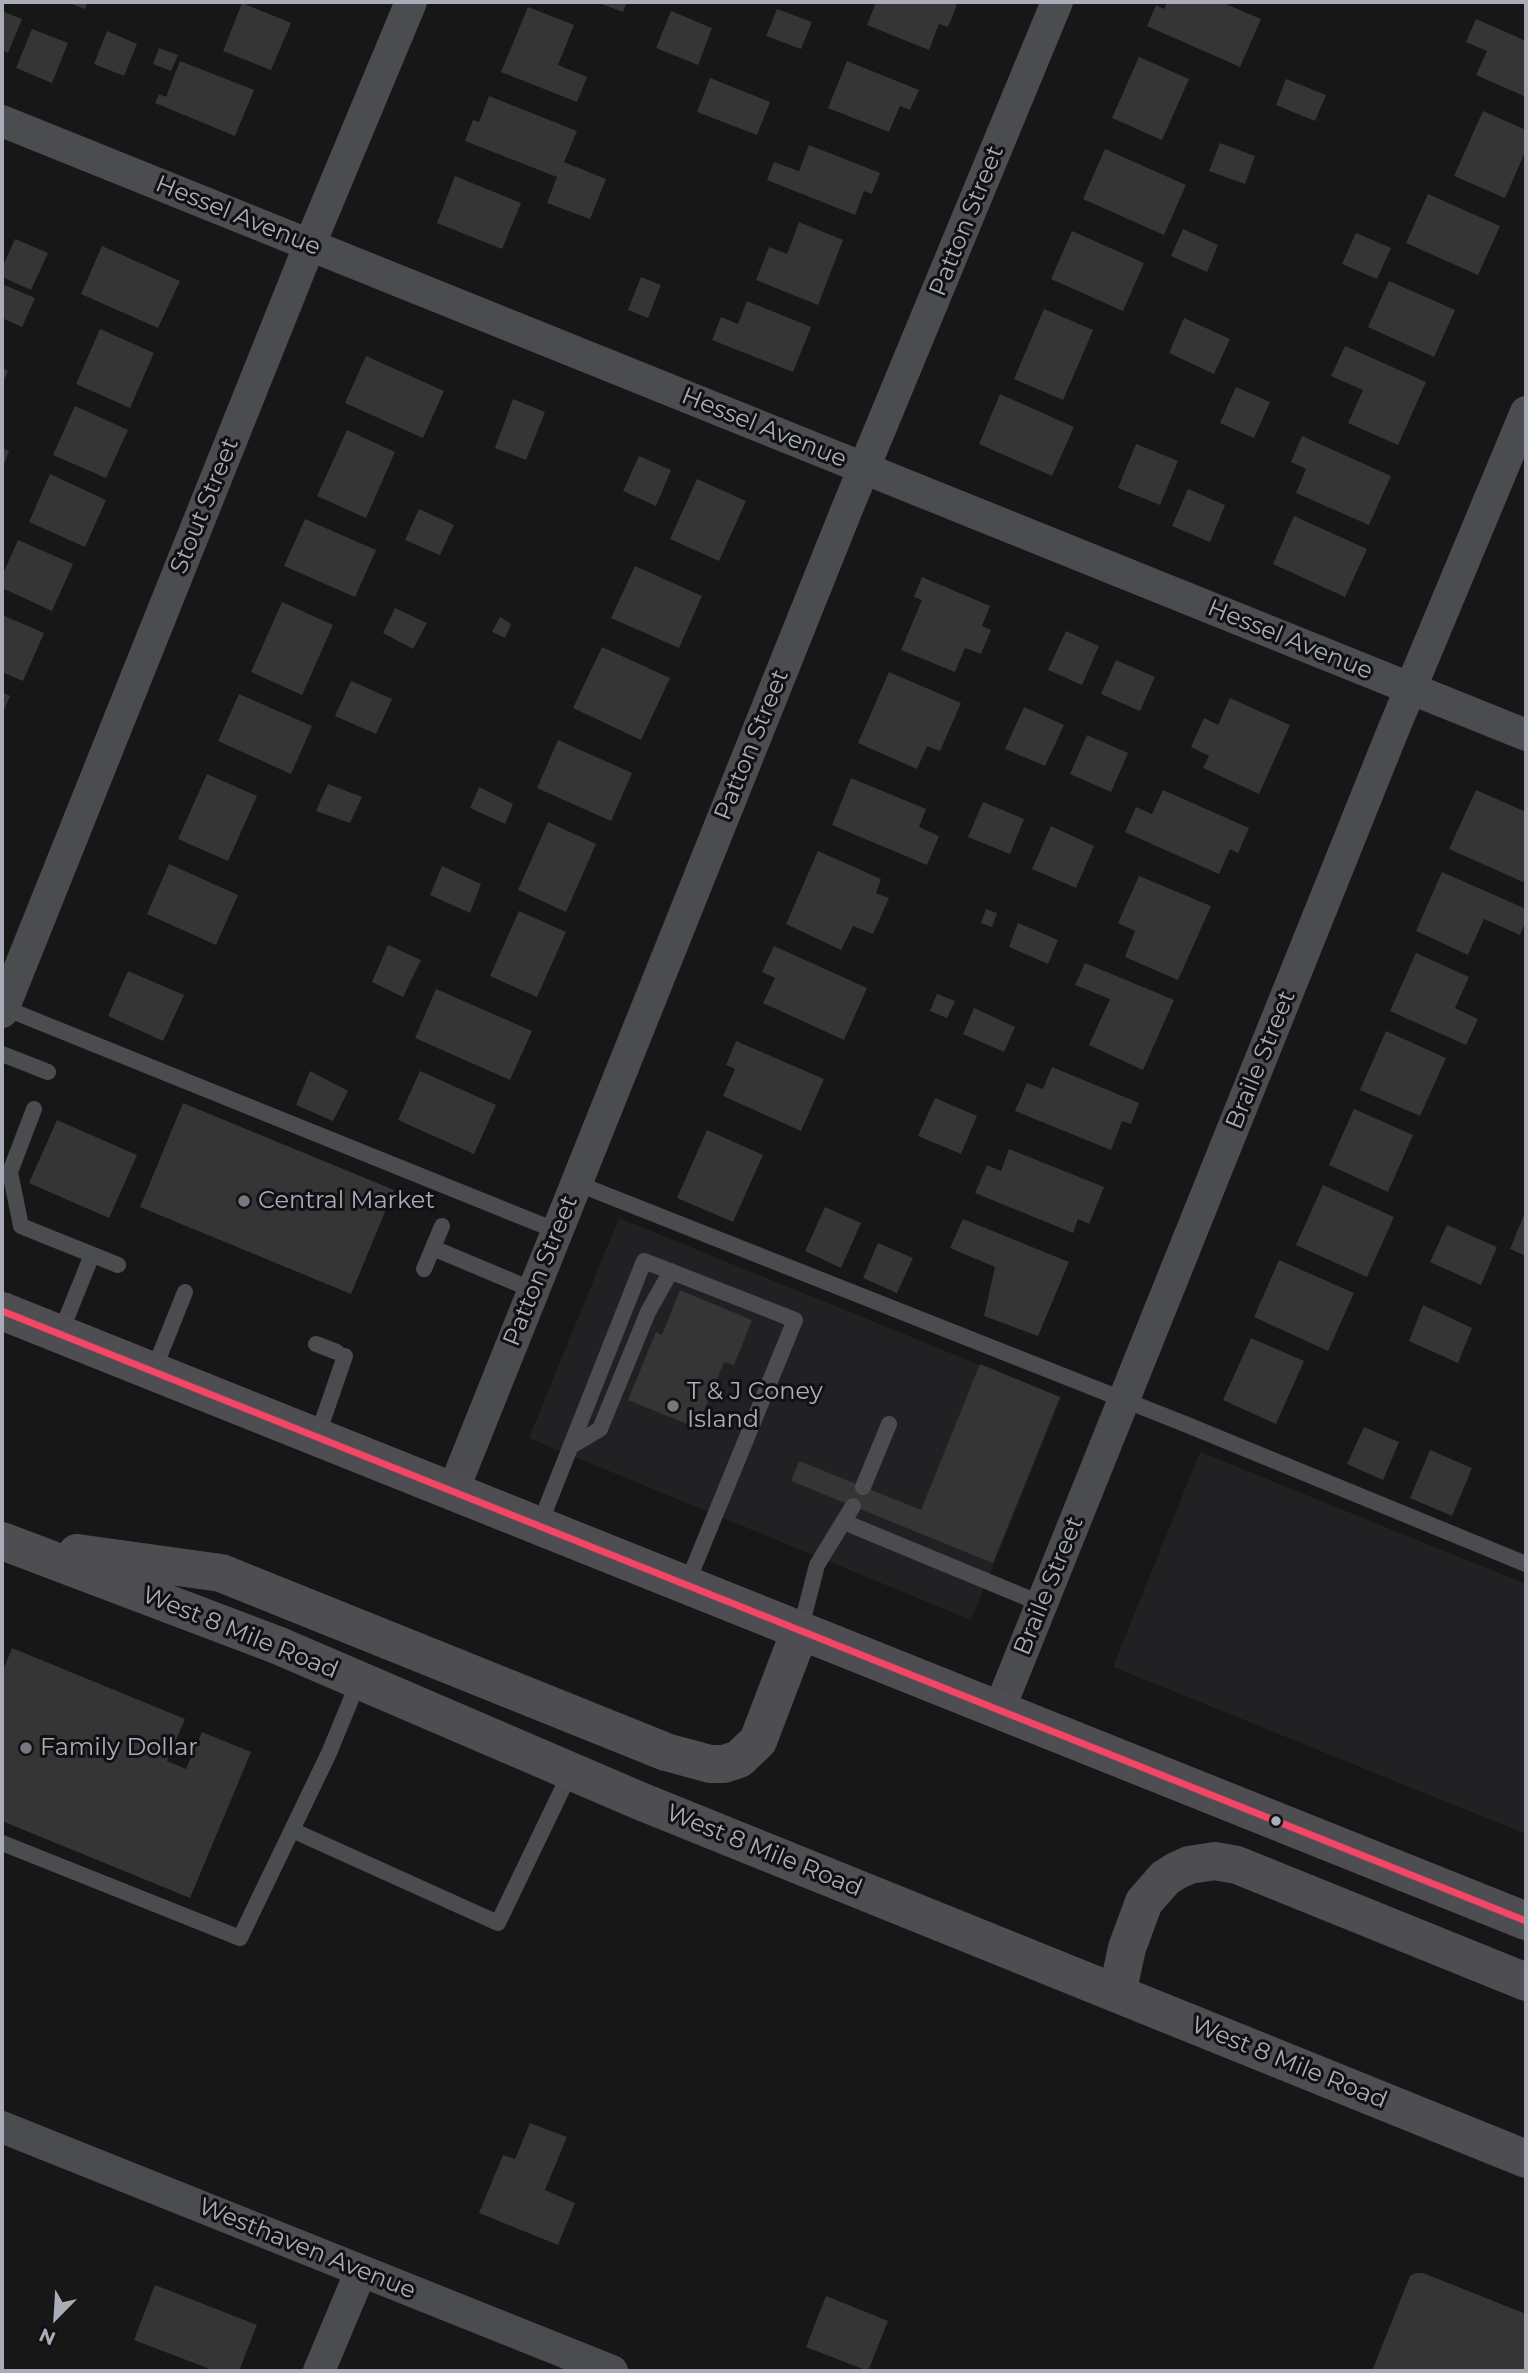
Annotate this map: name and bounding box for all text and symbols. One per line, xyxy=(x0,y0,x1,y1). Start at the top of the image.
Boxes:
street label: Patton Street xyxy=(924,141,1010,301)
street label: Hessel Avenue xyxy=(151,170,325,262)
street label: Hessel Avenue xyxy=(677,382,851,474)
street label: Stout Street xyxy=(165,434,245,578)
street label: Hessel Avenue xyxy=(1203,594,1377,686)
street label: Patton Street xyxy=(709,665,795,825)
street label: Braile Street xyxy=(1220,986,1302,1134)
place label: Central Market xyxy=(258,1187,435,1215)
street label: Patton Street xyxy=(498,1191,584,1351)
marker: Central Market xyxy=(236,1193,252,1209)
place label: T & J Coney Island xyxy=(687,1378,823,1434)
marker: T & J Coney Island xyxy=(665,1398,681,1414)
street label: Braile Street xyxy=(1008,1512,1090,1660)
street label: West 8 Mile Road xyxy=(138,1581,342,1685)
place label: Family Dollar xyxy=(40,1734,198,1762)
marker: Family Dollar xyxy=(18,1740,34,1756)
street label: West 8 Mile Road xyxy=(662,1799,866,1903)
unlabelled marker xyxy=(1269,1814,1283,1828)
street label: West 8 Mile Road xyxy=(1187,2011,1391,2115)
street label: Westhaven Avenue xyxy=(194,2192,420,2306)
north arrow xyxy=(21,2282,91,2352)
text: N xyxy=(36,2323,59,2350)

